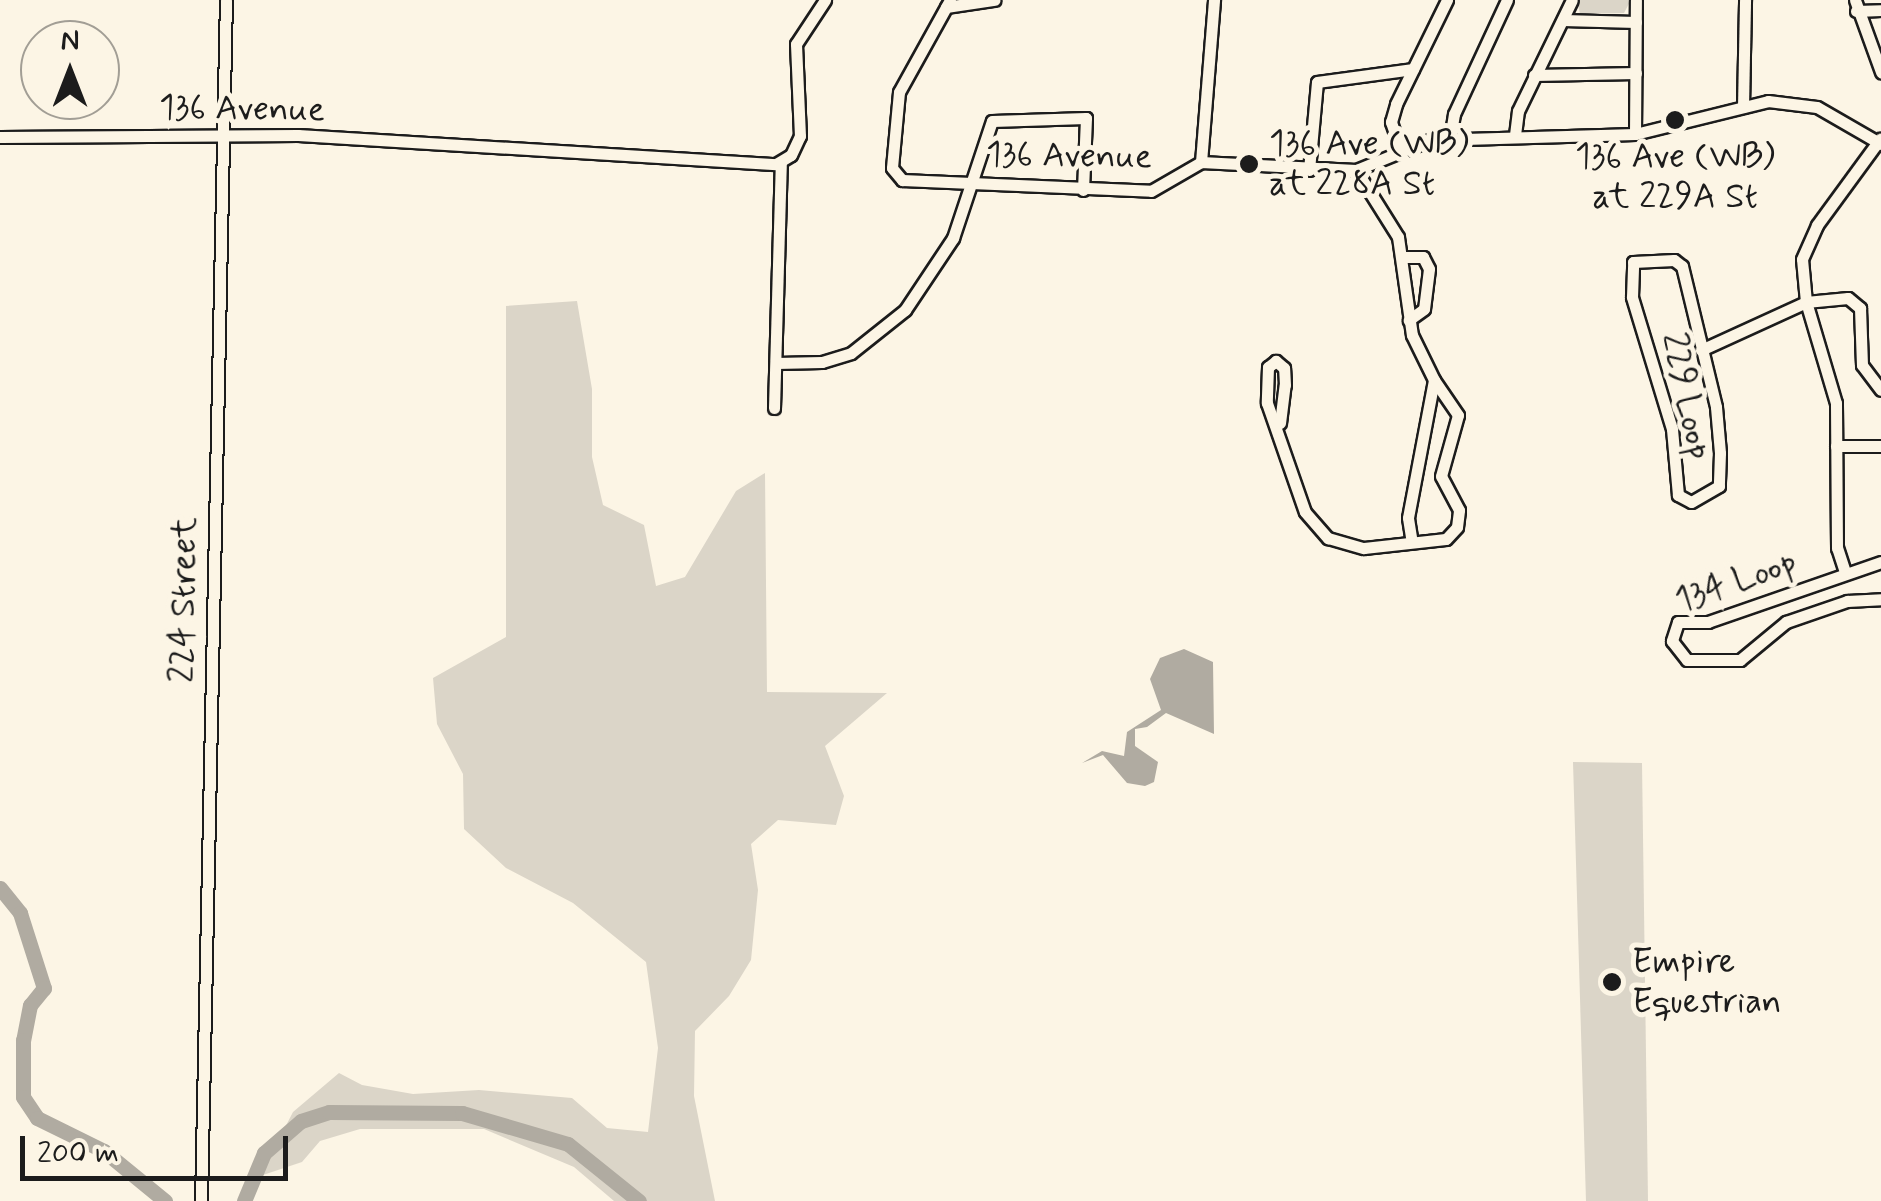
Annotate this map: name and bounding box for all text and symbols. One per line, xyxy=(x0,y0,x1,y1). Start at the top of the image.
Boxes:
north arrow xyxy=(20,20,120,120)
text: N xyxy=(61,23,79,60)
street label: 136 Avenue xyxy=(159,87,325,131)
marker: 136 Ave (WB) at 229A St xyxy=(1664,109,1686,131)
place label: 136 Ave (WB) at 228A St xyxy=(1269,123,1469,205)
street label: 136 Avenue xyxy=(986,134,1152,178)
place label: 136 Ave (WB) at 229A St xyxy=(1575,136,1775,218)
marker: 136 Ave (WB) at 228A St xyxy=(1238,153,1260,175)
street label: 229 Loop xyxy=(1652,329,1720,463)
street label: 224 Street xyxy=(162,517,206,683)
street label: 134 Loop xyxy=(1670,542,1802,622)
place label: Empire Equestrian xyxy=(1632,941,1782,1023)
marker: Empire Equestrian xyxy=(1601,971,1623,993)
scale bar xyxy=(25,1116,292,1178)
text: 200 m xyxy=(37,1134,119,1173)

